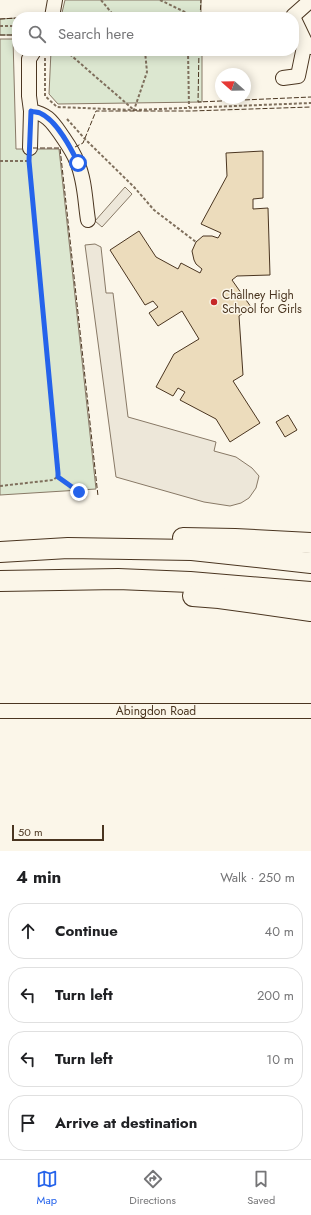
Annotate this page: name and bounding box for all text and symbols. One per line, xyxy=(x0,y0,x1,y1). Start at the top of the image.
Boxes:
search box xyxy=(12,12,299,56)
icon: search xyxy=(26,23,48,45)
text: Search here xyxy=(58,23,134,45)
north arrow xyxy=(215,68,251,104)
route start xyxy=(69,154,87,172)
place label: Challney High School for Girls xyxy=(222,286,302,318)
marker: Challney High School for Girls xyxy=(209,297,219,307)
route end xyxy=(70,483,88,501)
street label: Abingdon Road xyxy=(116,702,196,720)
scale bar xyxy=(12,823,104,842)
text: 50 m xyxy=(18,824,43,840)
text: 4 min xyxy=(16,865,61,889)
text: Walk · 250 m xyxy=(220,868,295,887)
icon: ahead xyxy=(17,920,39,942)
text: Continue xyxy=(55,920,118,942)
text: 40 m xyxy=(265,922,294,941)
icon: left xyxy=(17,984,39,1006)
text: Turn left xyxy=(55,984,113,1006)
text: 200 m xyxy=(257,986,294,1005)
icon: left xyxy=(17,1048,39,1070)
text: Turn left xyxy=(55,1048,113,1070)
text: 10 m xyxy=(266,1050,294,1069)
icon: arrive xyxy=(17,1112,39,1134)
text: Arrive at destination xyxy=(55,1112,197,1134)
tab: Map xyxy=(36,1168,58,1208)
tab: Directions xyxy=(129,1168,176,1208)
tab: Saved xyxy=(247,1168,275,1208)

